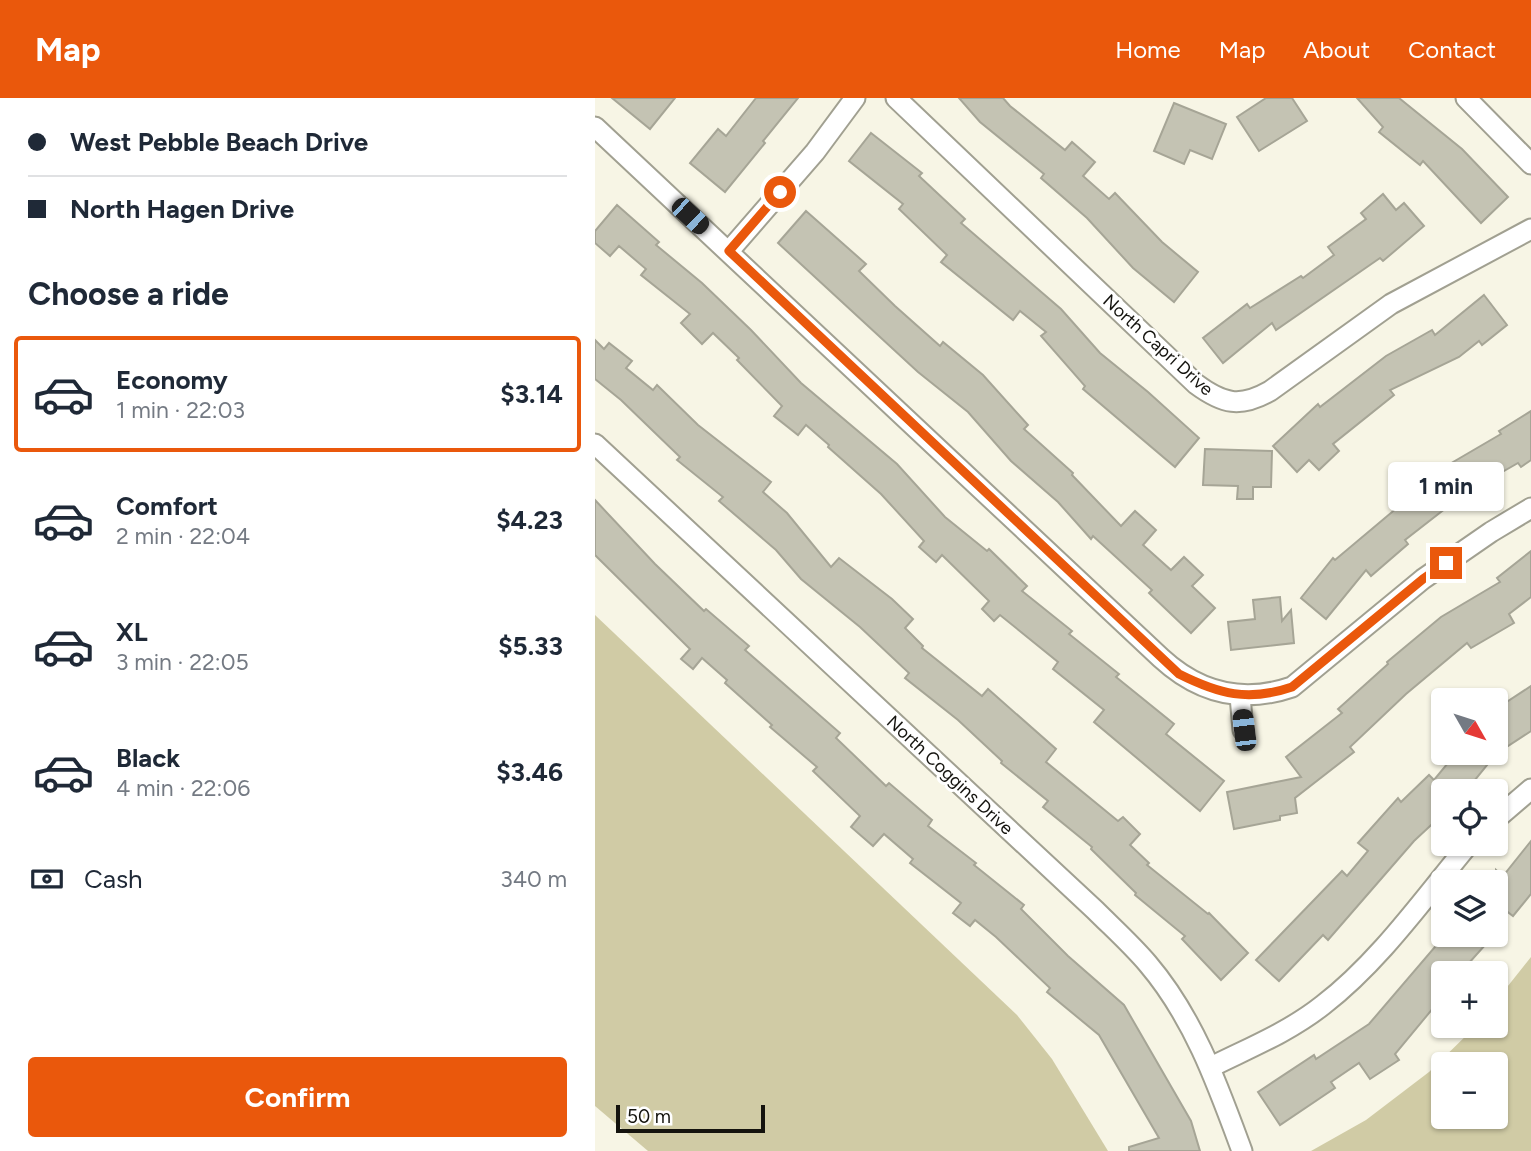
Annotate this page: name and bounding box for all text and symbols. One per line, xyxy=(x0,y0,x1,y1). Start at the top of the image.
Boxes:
text: Map xyxy=(35,30,101,69)
text: Home xyxy=(1115,35,1181,64)
text: Map xyxy=(1219,35,1265,64)
text: About xyxy=(1303,35,1370,64)
text: Contact xyxy=(1408,35,1496,64)
text: West Pebble Beach Drive xyxy=(70,126,368,158)
route start xyxy=(764,176,796,208)
text: North Hagen Drive xyxy=(70,193,294,225)
car xyxy=(668,194,713,238)
text: Choose a ride xyxy=(28,275,229,313)
street label: North Capri Drive xyxy=(1098,290,1218,400)
icon: car xyxy=(32,363,95,426)
text: Economy xyxy=(116,364,228,396)
text: $3.14 xyxy=(500,378,563,410)
text: 1 min · 22:03 xyxy=(116,396,245,424)
callout: 1 min xyxy=(1388,462,1504,510)
text: 1 min xyxy=(1419,472,1473,500)
icon: car xyxy=(32,489,95,552)
text: Comfort xyxy=(116,490,218,522)
text: $4.23 xyxy=(496,504,563,536)
text: 2 min · 22:04 xyxy=(116,522,250,550)
route end xyxy=(1430,547,1462,579)
icon: car xyxy=(32,615,95,678)
text: XL xyxy=(116,616,148,648)
text: $5.33 xyxy=(498,630,563,662)
text: 3 min · 22:05 xyxy=(116,648,249,676)
north arrow xyxy=(1431,688,1509,765)
map controls xyxy=(1431,688,1508,1129)
car xyxy=(1232,708,1257,752)
street label: North Coggins Drive xyxy=(882,711,1018,839)
icon: car xyxy=(32,741,95,804)
text: Black xyxy=(116,742,180,774)
text: $3.46 xyxy=(496,756,563,788)
text: 4 min · 22:06 xyxy=(116,774,250,802)
button: locate xyxy=(1431,779,1508,856)
icon: cash xyxy=(28,860,66,898)
text: Cash xyxy=(84,863,143,895)
text: 340 m xyxy=(500,865,567,893)
button: layers xyxy=(1431,870,1508,947)
button: + xyxy=(1431,961,1508,1038)
button: − xyxy=(1431,1052,1508,1129)
button: Confirm xyxy=(28,1057,567,1137)
scale bar xyxy=(616,1102,765,1134)
text: 50 m xyxy=(627,1105,671,1128)

